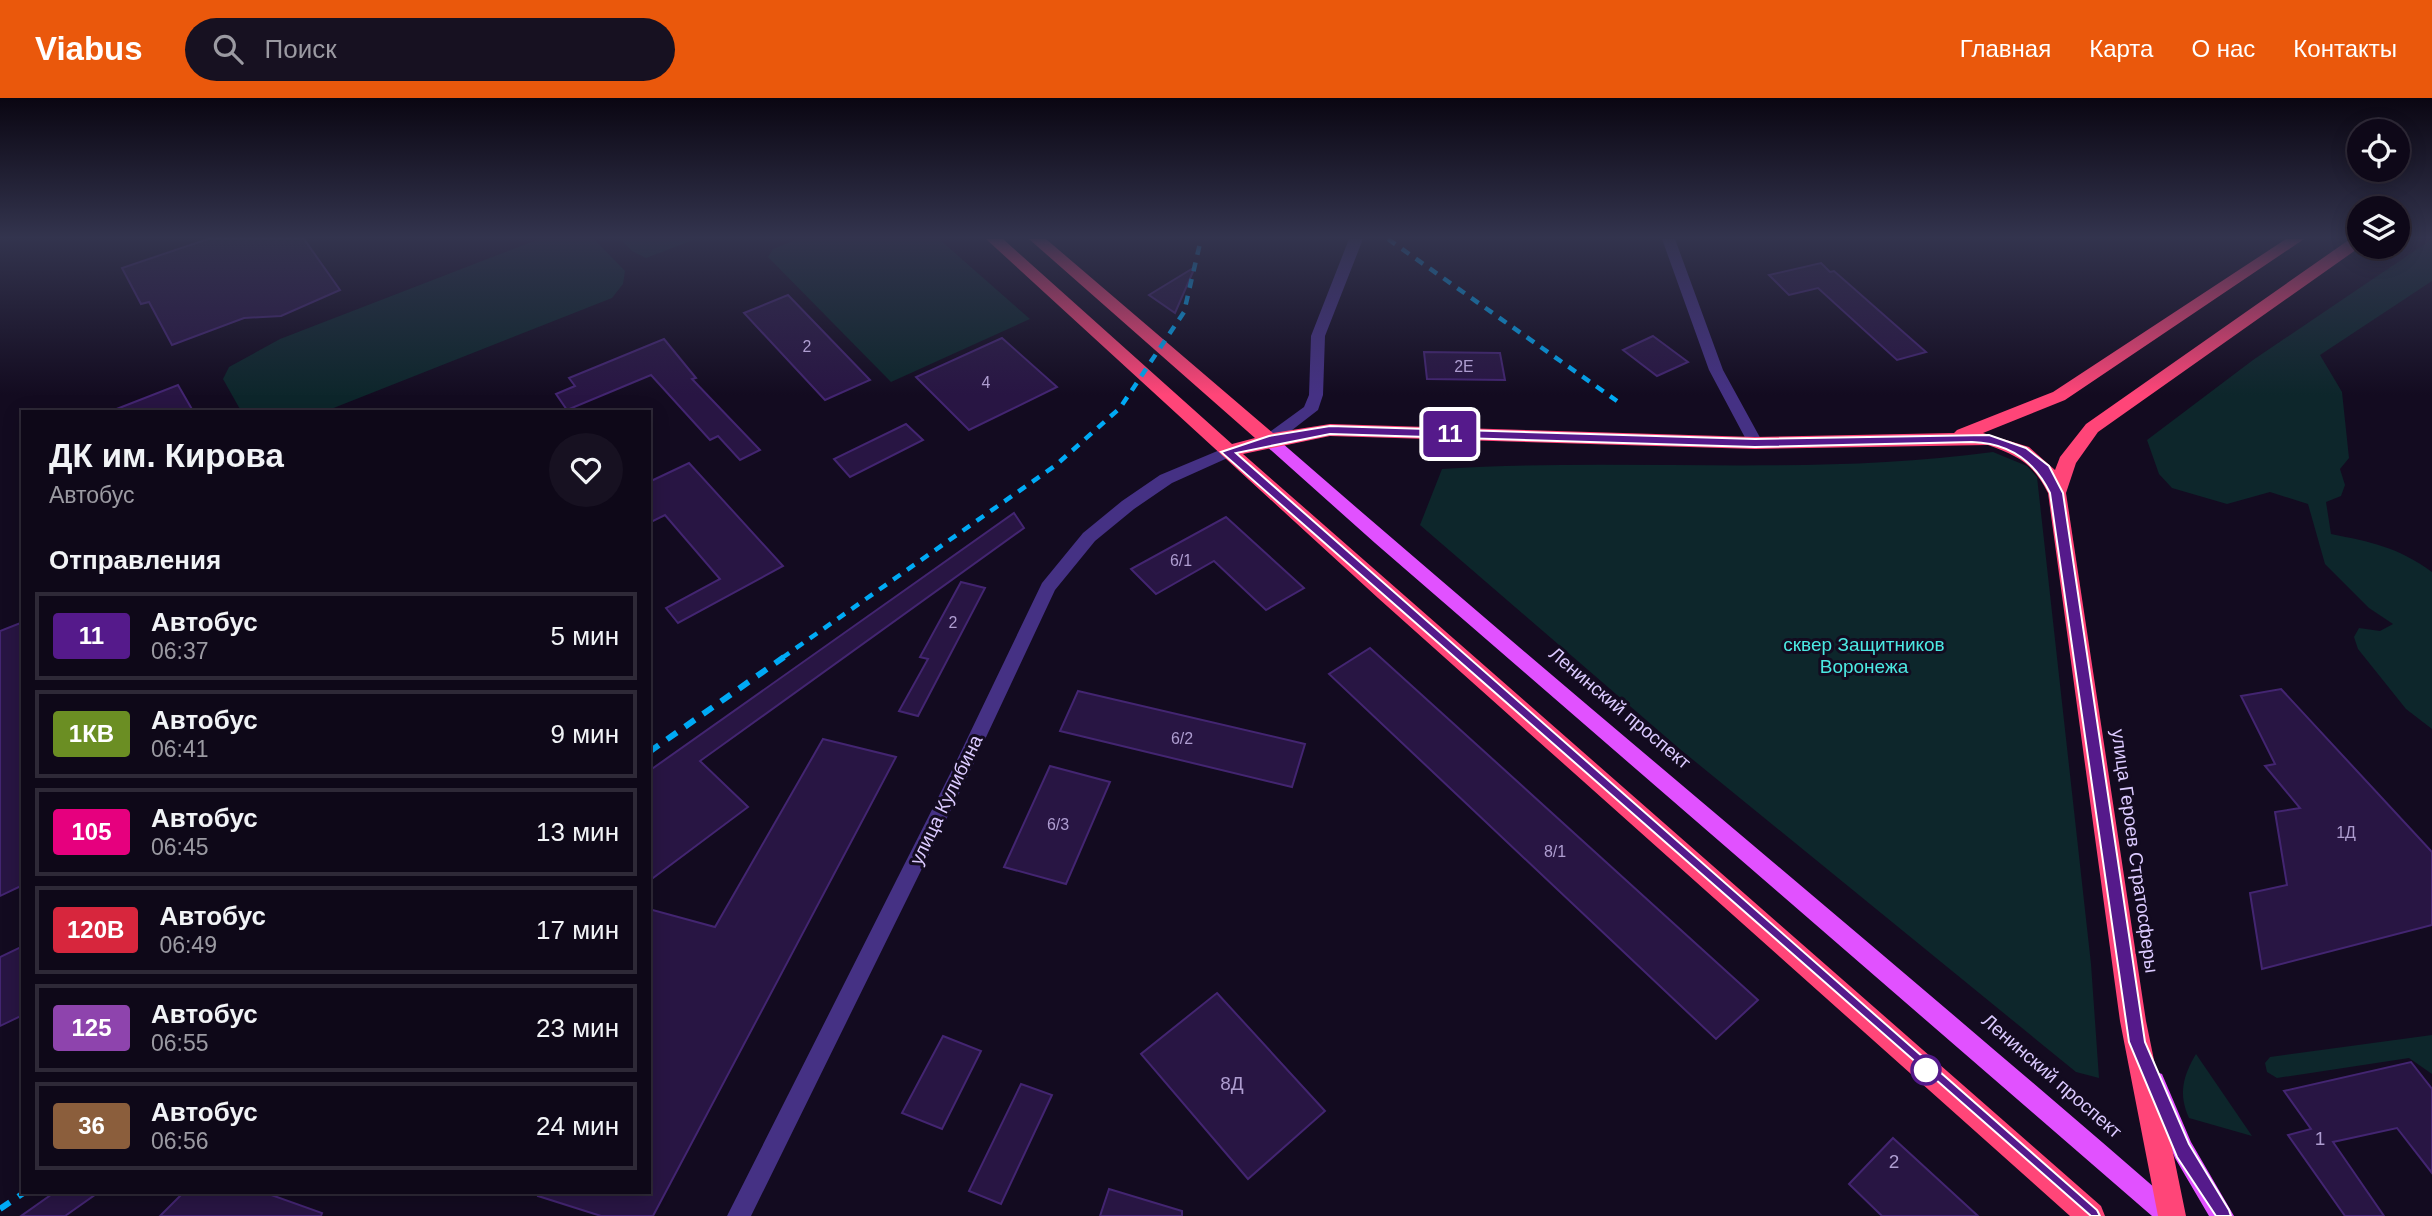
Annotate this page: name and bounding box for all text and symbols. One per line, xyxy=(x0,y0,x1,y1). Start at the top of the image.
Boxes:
search box xyxy=(185,18,675,81)
text: Viabus xyxy=(35,30,143,67)
icon: search xyxy=(209,30,247,68)
text: Поиск xyxy=(265,34,337,64)
text: Главная xyxy=(1960,35,2051,62)
text: Карта xyxy=(2089,35,2153,62)
text: О нас xyxy=(2191,35,2255,62)
text: Контакты xyxy=(2293,35,2397,62)
map controls xyxy=(2347,119,2410,259)
button: locate xyxy=(2347,119,2410,182)
button: layers xyxy=(2347,196,2410,259)
house number: 2 xyxy=(803,338,812,355)
house number: 2Е xyxy=(1454,358,1474,375)
house number: 4 xyxy=(982,374,991,391)
line badge: 11 xyxy=(1418,411,1482,457)
text: 11 xyxy=(1437,420,1463,447)
button: heart xyxy=(549,433,623,507)
text: ДК им. Кирова xyxy=(49,437,284,474)
text: Автобус xyxy=(49,482,135,508)
text: Отправления xyxy=(49,545,221,575)
house number: 6/1 xyxy=(1170,552,1192,569)
text: Автобус xyxy=(151,607,258,637)
house number: 2 xyxy=(949,614,958,631)
text: 5 мин xyxy=(551,621,619,651)
text: 11 xyxy=(79,622,104,649)
park label: сквер Защитников Воронежа xyxy=(1783,634,1945,677)
text: 06:37 xyxy=(151,638,209,664)
street label: Ленинский проспект xyxy=(1545,643,1695,773)
text: Автобус xyxy=(151,705,258,735)
text: 9 мин xyxy=(551,719,619,749)
text: 1КВ xyxy=(69,720,114,747)
street label: улица Героев Стратосферы xyxy=(2107,728,2163,974)
house number: 6/2 xyxy=(1171,730,1193,747)
street label: улица Кулибина xyxy=(905,731,987,868)
text: 06:41 xyxy=(151,736,209,762)
text: Автобус xyxy=(151,803,258,833)
house number: 6/3 xyxy=(1047,816,1069,833)
text: 13 мин xyxy=(536,817,619,847)
text: 105 xyxy=(71,818,112,845)
house number: 1Д xyxy=(2336,824,2356,841)
text: 06:45 xyxy=(151,834,209,860)
house number: 8/1 xyxy=(1544,843,1566,860)
text: Автобус xyxy=(159,901,266,931)
text: 17 мин xyxy=(536,915,619,945)
text: 120В xyxy=(67,916,124,943)
text: 06:49 xyxy=(159,932,217,958)
text: Автобус xyxy=(151,999,258,1029)
street label: Ленинский проспект xyxy=(1978,1010,2126,1142)
text: 23 мин xyxy=(536,1013,619,1043)
text: 125 xyxy=(71,1014,112,1041)
text: 06:55 xyxy=(151,1030,209,1056)
unlabelled marker xyxy=(1911,1055,1941,1085)
house number: 8Д xyxy=(1220,1073,1244,1094)
text: Автобус xyxy=(151,1097,258,1127)
text: 24 мин xyxy=(536,1111,619,1141)
text: 36 xyxy=(78,1112,105,1139)
text: 06:56 xyxy=(151,1128,209,1154)
house number: 1 xyxy=(2315,1128,2325,1149)
house number: 2 xyxy=(1889,1151,1899,1172)

